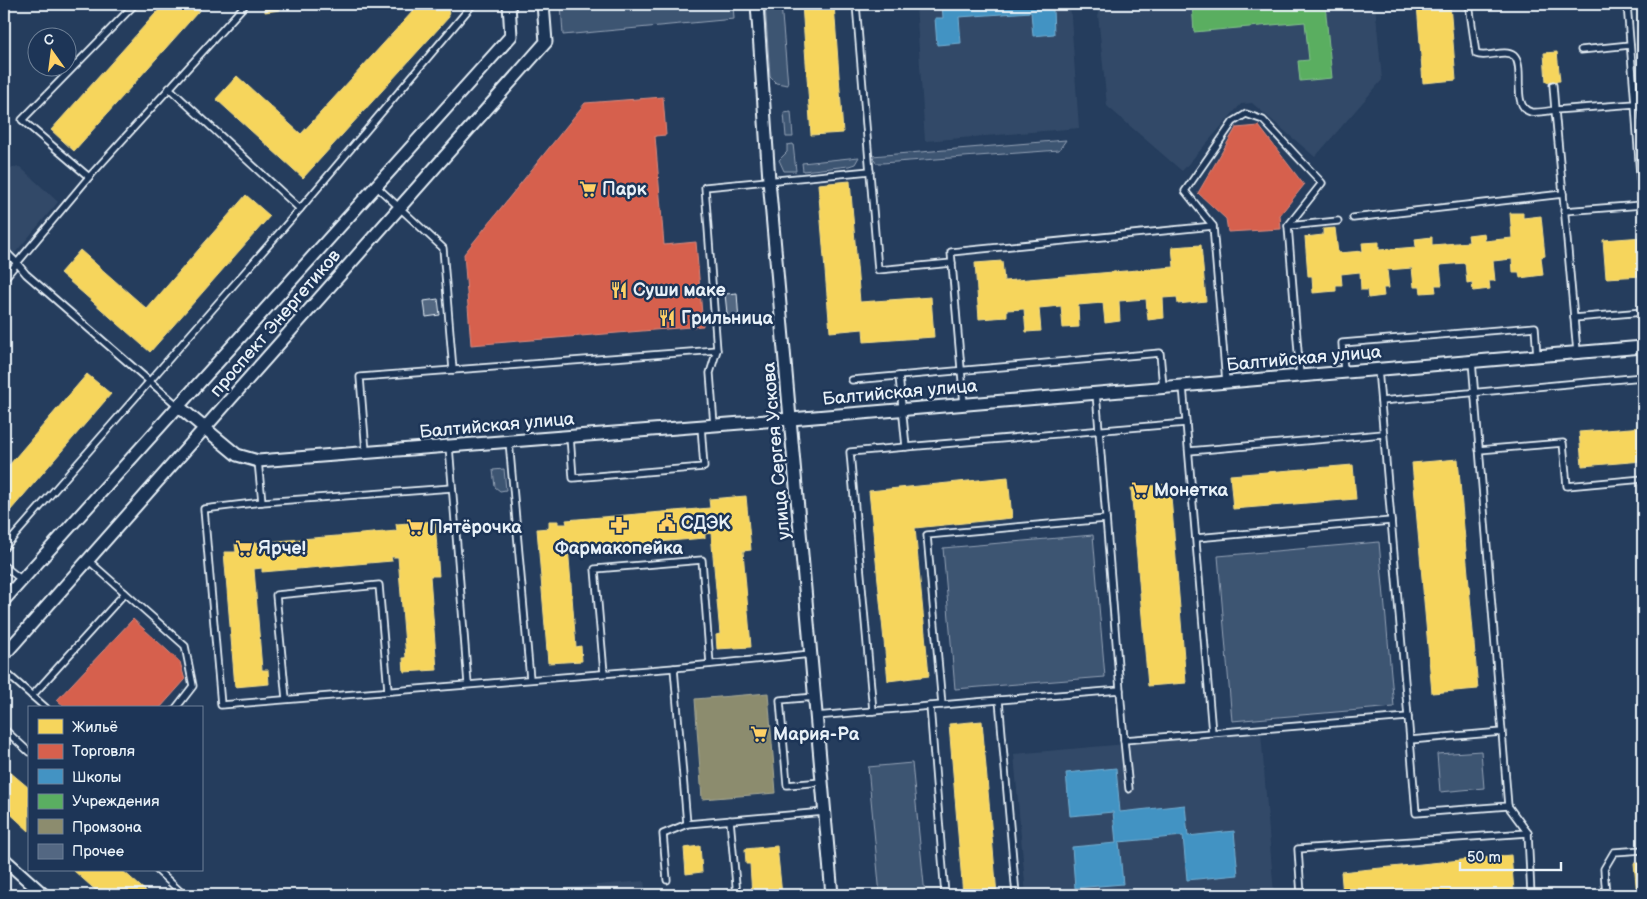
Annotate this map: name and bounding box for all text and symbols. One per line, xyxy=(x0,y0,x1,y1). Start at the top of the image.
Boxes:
north arrow xyxy=(28,28,78,78)
text: С xyxy=(42,30,56,49)
supermarket icon: Парк xyxy=(578,179,598,199)
place label: Парк xyxy=(602,179,647,200)
street label: проспект Энергетиков xyxy=(206,245,345,401)
restaurant icon: Суши маке xyxy=(609,280,629,300)
place label: Суши маке xyxy=(633,280,726,301)
restaurant icon: Грильница xyxy=(657,308,677,328)
place label: Грильница xyxy=(681,308,774,329)
street label: Балтийская улица xyxy=(1226,341,1383,376)
street label: улица Сергея Ускова xyxy=(758,361,795,541)
street label: Балтийская улица xyxy=(822,375,979,410)
street label: Балтийская улица xyxy=(419,408,576,443)
supermarket icon: Монетка xyxy=(1130,480,1150,500)
place label: Монетка xyxy=(1154,480,1228,501)
public building icon: СДЭК xyxy=(657,513,677,533)
place label: СДЭК xyxy=(681,513,731,534)
pharmacy icon: Фармакопейка xyxy=(609,515,629,535)
supermarket icon: Пятёрочка xyxy=(405,517,425,537)
place label: Пятёрочка xyxy=(429,517,522,538)
supermarket icon: Ярче! xyxy=(234,538,254,558)
place label: Ярче! xyxy=(258,538,306,559)
place label: Фармакопейка xyxy=(555,538,683,559)
legend xyxy=(28,706,202,872)
text: Жильё xyxy=(72,718,118,737)
supermarket icon: Мария-Ра xyxy=(749,724,769,744)
place label: Мария-Ра xyxy=(773,724,860,745)
text: Торговля xyxy=(72,742,135,761)
text: Школы xyxy=(72,768,121,787)
text: Учреждения xyxy=(72,792,159,811)
text: Промзона xyxy=(72,818,142,837)
scale bar xyxy=(1460,839,1561,871)
text: Прочее xyxy=(72,842,124,861)
text: 50 m xyxy=(1467,848,1501,867)

